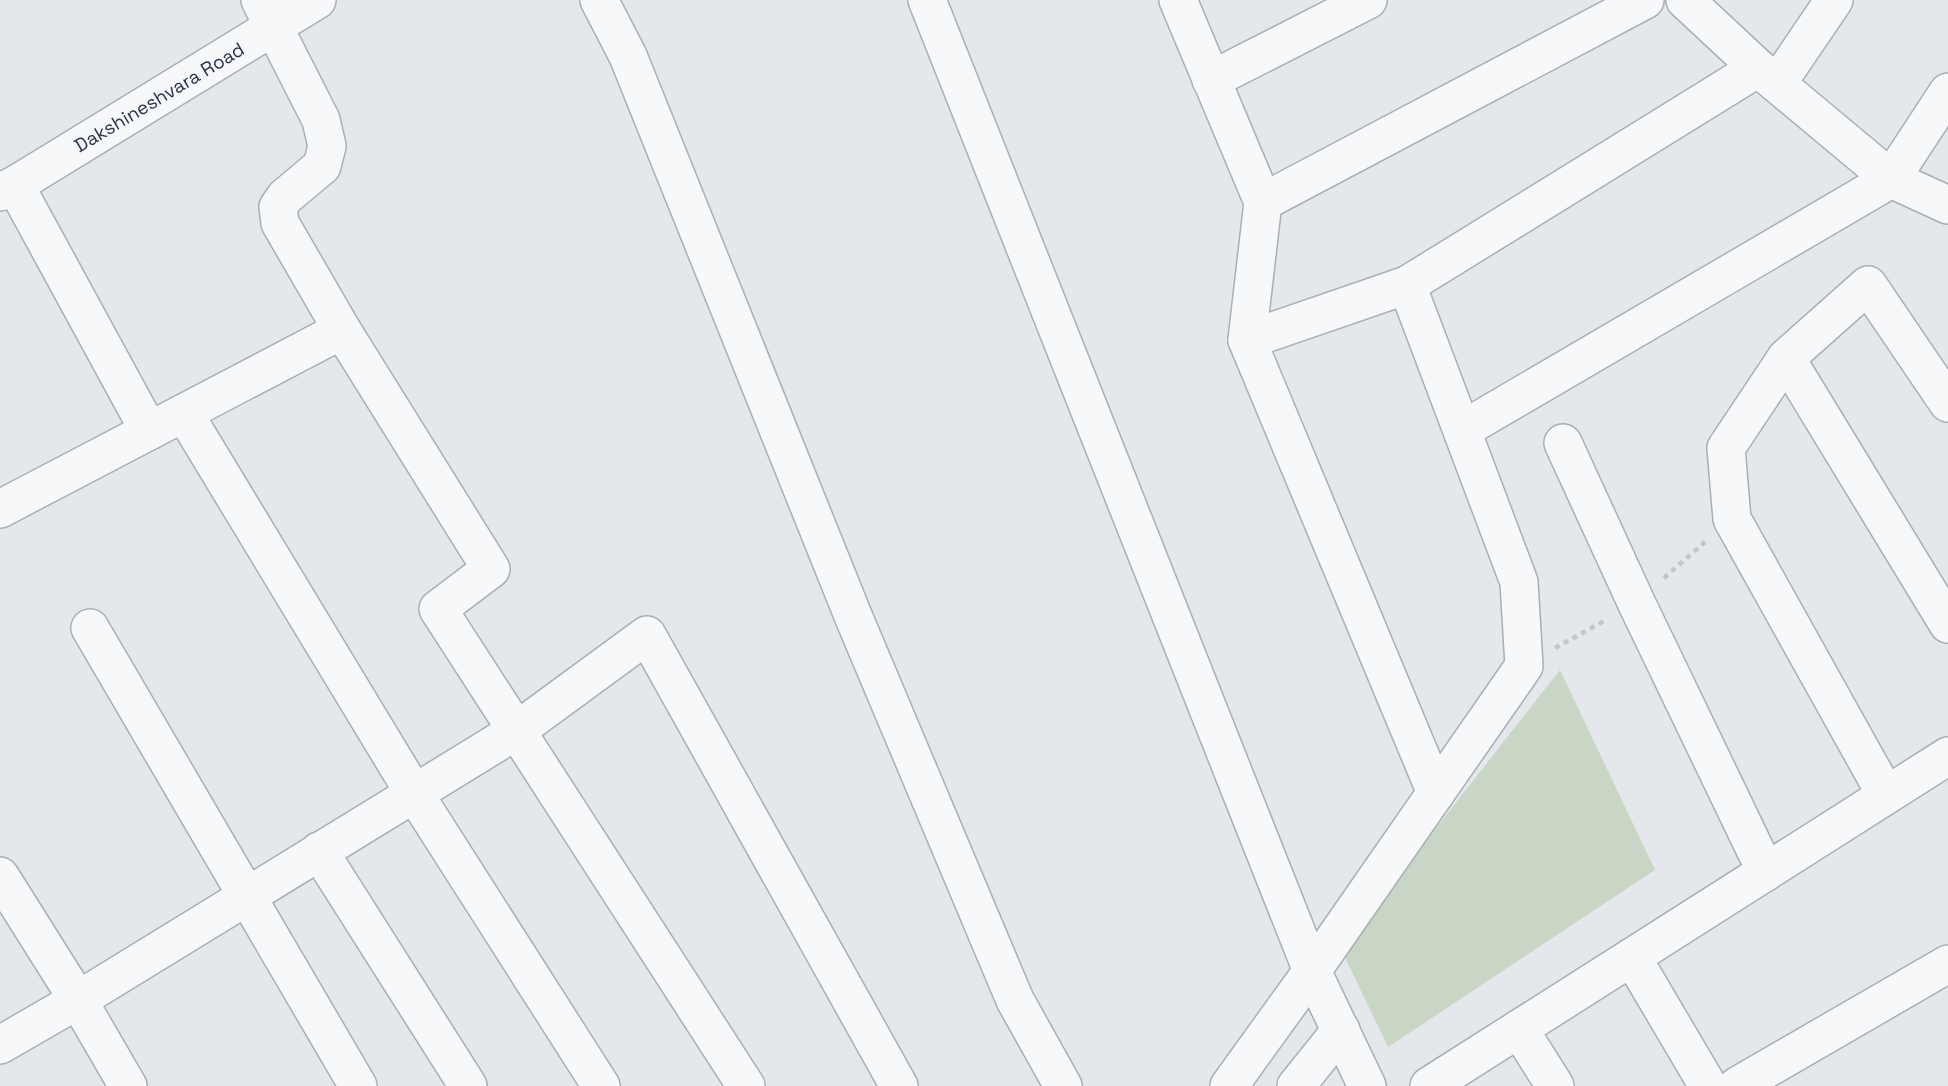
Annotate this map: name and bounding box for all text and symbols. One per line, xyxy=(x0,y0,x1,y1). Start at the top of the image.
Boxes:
street label: Dakshineshvara Road xyxy=(70,37,249,158)

